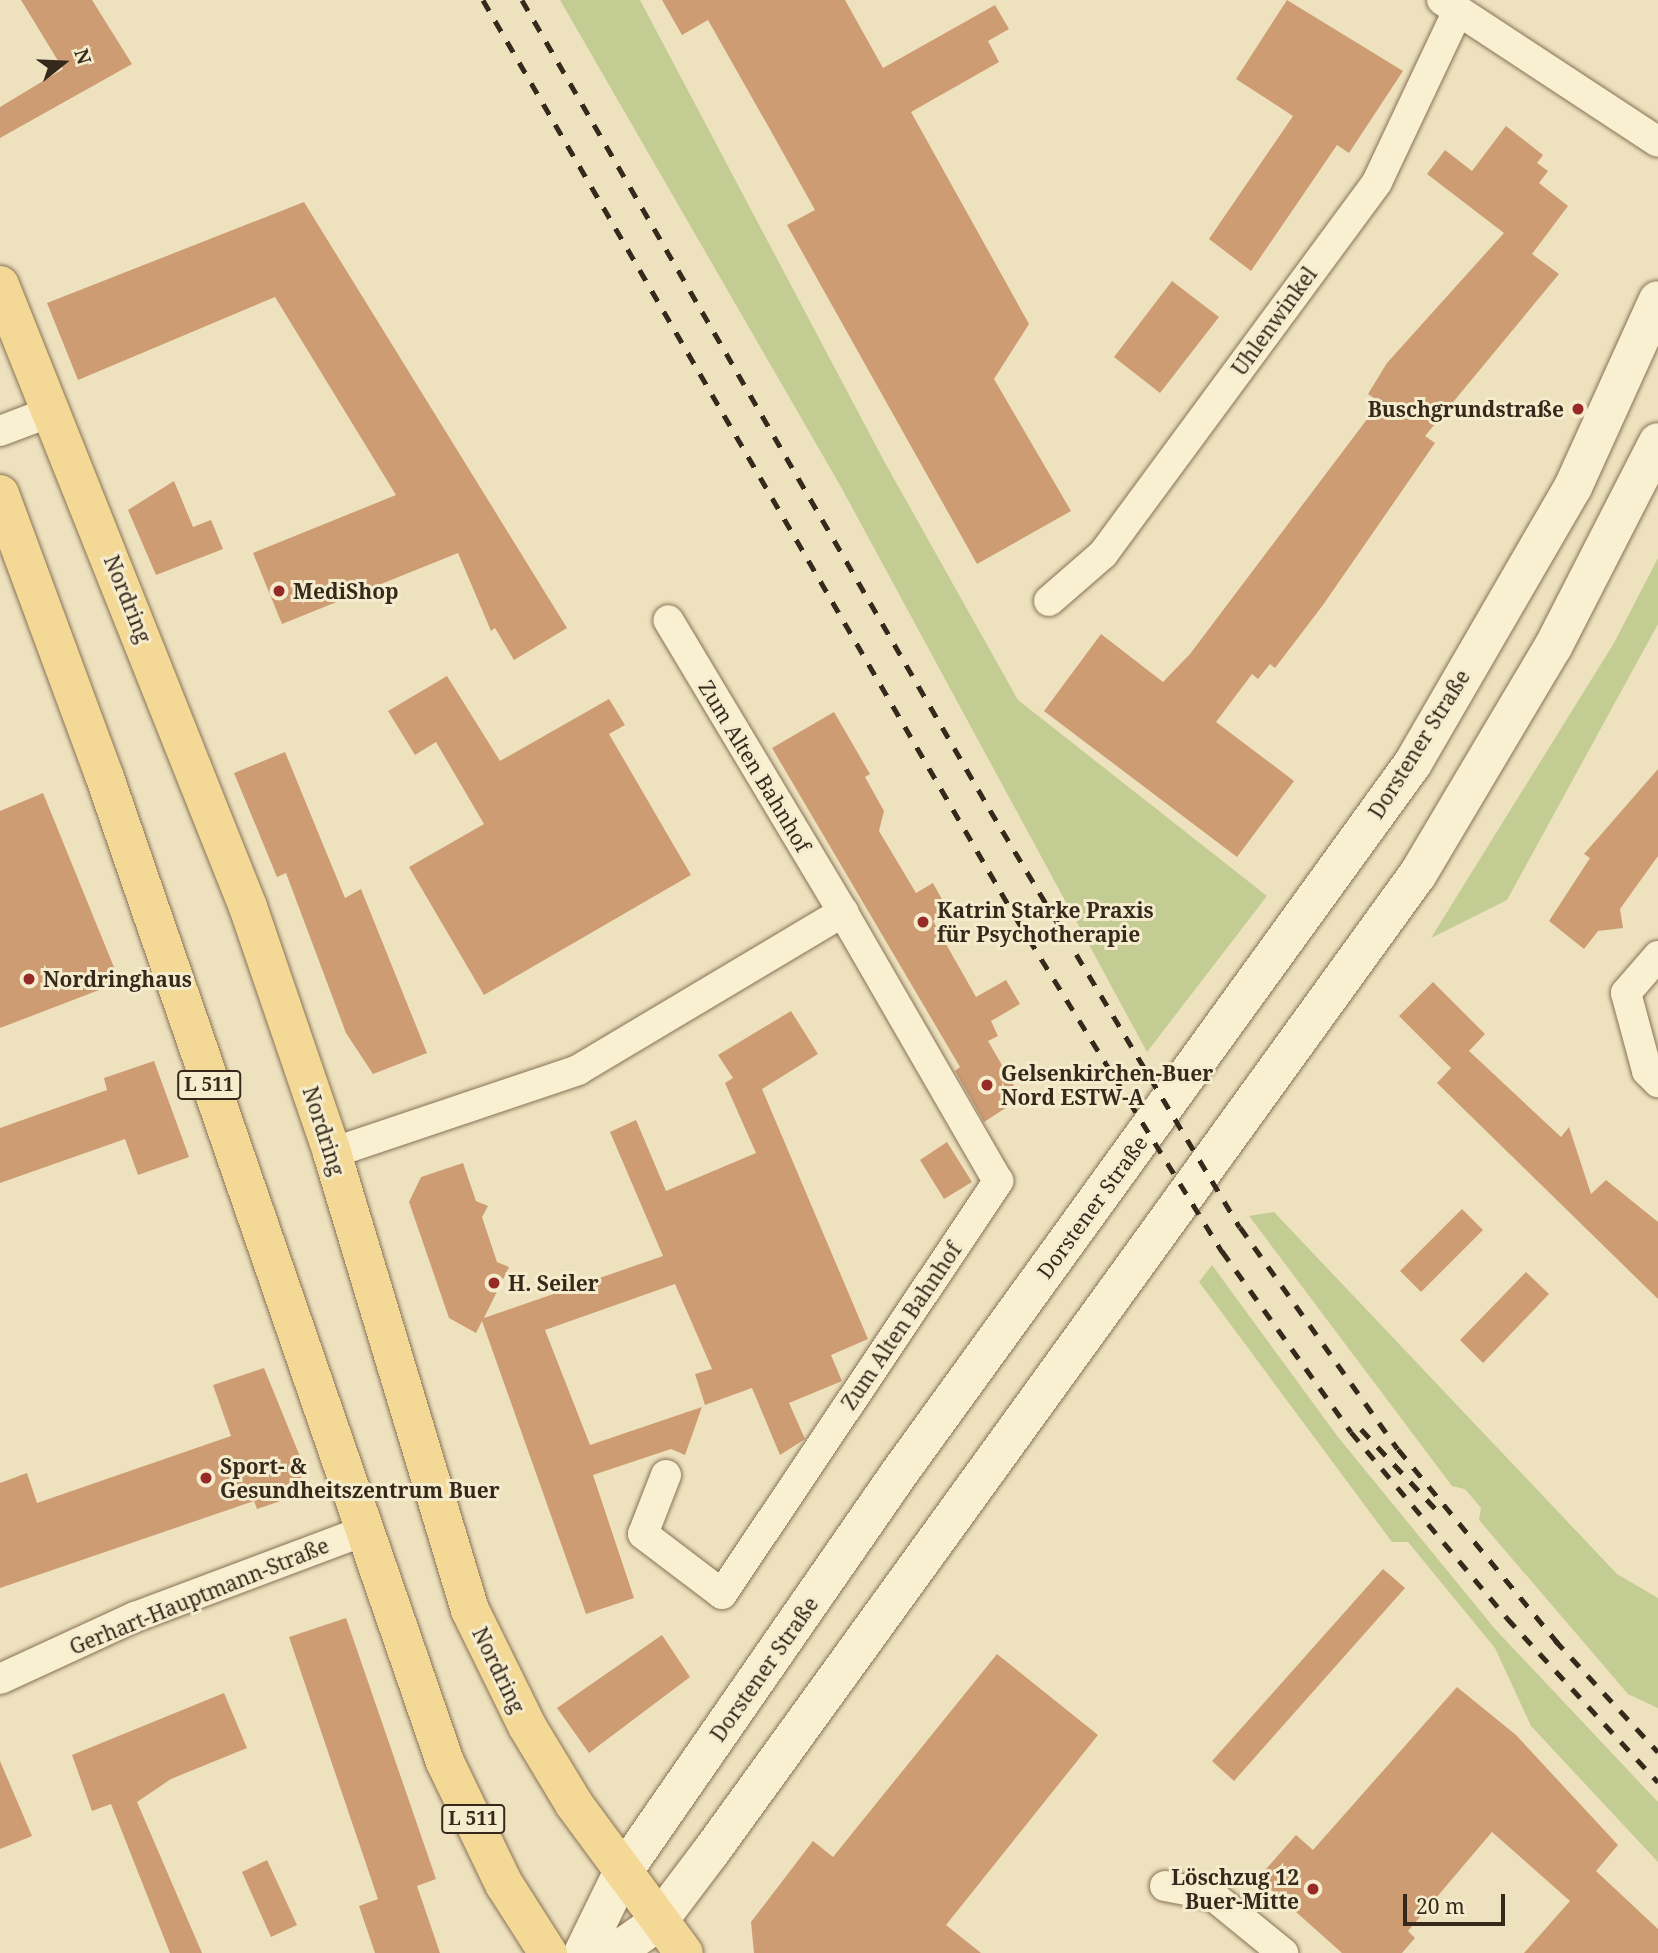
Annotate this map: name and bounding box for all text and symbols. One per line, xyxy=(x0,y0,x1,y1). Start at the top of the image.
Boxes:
north arrow xyxy=(28,28,98,98)
text: N xyxy=(68,45,98,68)
street label: Uhlenwinkel xyxy=(1226,262,1322,380)
place label: Buschgrundstraße xyxy=(1368,396,1564,422)
marker: Buschgrundstraße xyxy=(1570,401,1586,417)
street label: Nordring xyxy=(99,551,157,647)
place label: MediShop xyxy=(293,578,399,604)
marker: MediShop xyxy=(271,583,287,599)
street label: Dorstener Straße xyxy=(1363,665,1475,823)
street label: Zum Alten Bahnhof xyxy=(694,676,816,856)
place label: Katrin Starke Praxis für Psychotherapie xyxy=(937,897,1154,947)
marker: Katrin Starke Praxis für Psychotherapie xyxy=(915,914,931,930)
place label: Nordringhaus xyxy=(43,966,192,992)
marker: Nordringhaus xyxy=(21,971,37,987)
place label: Gelsenkirchen-Buer Nord ESTW-A xyxy=(1001,1060,1213,1110)
road number: L 511 xyxy=(176,1070,242,1100)
marker: Gelsenkirchen-Buer Nord ESTW-A xyxy=(979,1077,995,1093)
street label: Nordring xyxy=(298,1083,350,1179)
street label: Dorstener Straße xyxy=(1032,1131,1152,1283)
street label: Zum Alten Bahnhof xyxy=(836,1238,966,1414)
place label: H. Seiler xyxy=(508,1270,599,1296)
marker: H. Seiler xyxy=(486,1275,502,1291)
place label: Sport- & Gesundheitszentrum Buer xyxy=(220,1453,500,1503)
marker: Sport- & Gesundheitszentrum Buer xyxy=(198,1470,214,1486)
street label: Gerhart-Hauptmann-Straße xyxy=(66,1532,332,1660)
street label: Dorstener Straße xyxy=(705,1592,823,1746)
street label: Nordring xyxy=(467,1623,531,1717)
road number: L 511 xyxy=(440,1803,506,1834)
place label: Löschzug 12 Buer-Mitte xyxy=(1171,1864,1299,1914)
scale bar xyxy=(1406,1880,1508,1924)
marker: Löschzug 12 Buer-Mitte xyxy=(1305,1881,1321,1897)
text: 20 m xyxy=(1416,1892,1465,1920)

